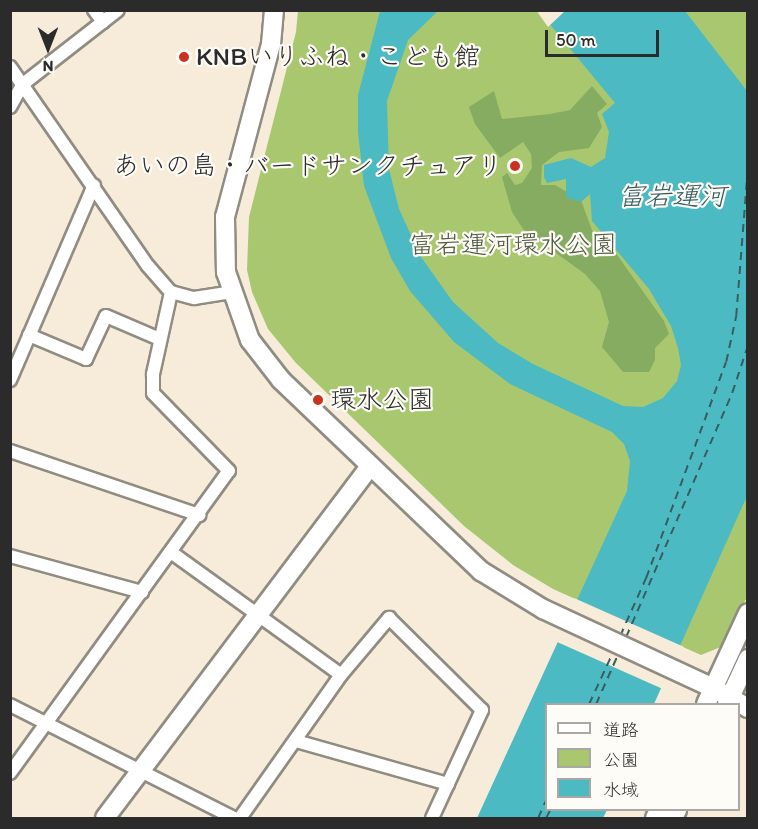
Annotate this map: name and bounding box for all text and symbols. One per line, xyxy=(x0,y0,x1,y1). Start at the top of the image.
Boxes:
north arrow xyxy=(18,18,78,78)
scale bar xyxy=(548,18,662,56)
text: 50 m xyxy=(556,29,596,51)
place label: KNBいりふね・こども館 xyxy=(196,41,481,73)
marker: KNBいりふね・こども館 xyxy=(177,50,191,64)
text: N xyxy=(43,57,53,76)
place label: あいの島・バードサンクチュアリ xyxy=(113,150,503,182)
marker: あいの島・バードサンクチュアリ xyxy=(508,159,522,173)
water label: 富岩運河 xyxy=(618,180,726,212)
park label: 富岩運河環水公園 xyxy=(409,229,617,261)
place label: 環水公園 xyxy=(330,384,434,416)
marker: 環水公園 xyxy=(311,393,325,407)
legend xyxy=(545,703,740,811)
text: 道路 xyxy=(603,719,639,741)
text: 公園 xyxy=(603,749,639,771)
text: 水域 xyxy=(603,779,639,801)

